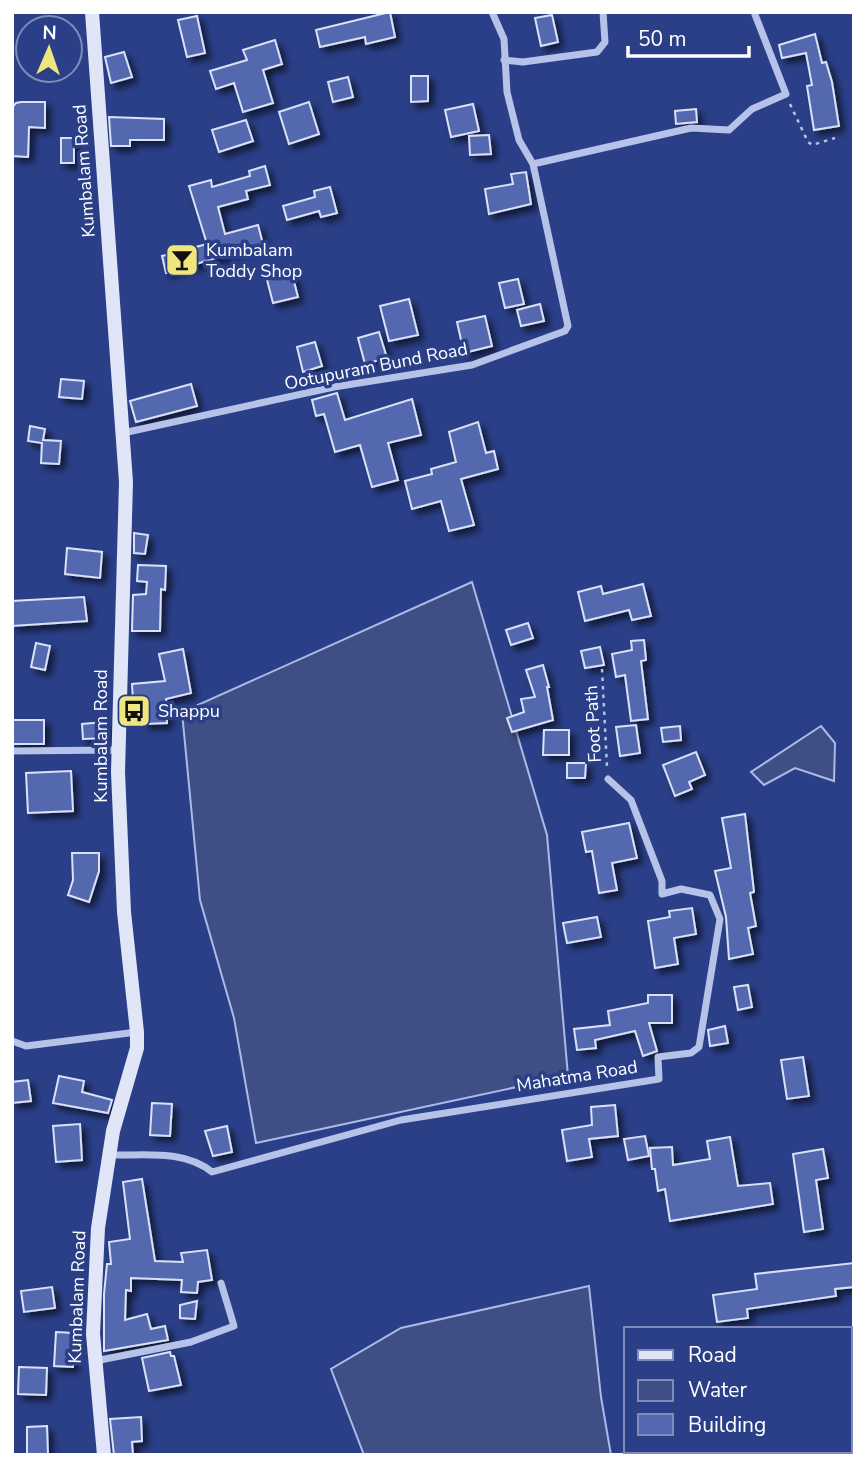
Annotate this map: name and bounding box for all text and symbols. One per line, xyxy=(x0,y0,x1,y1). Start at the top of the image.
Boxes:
north arrow xyxy=(14,14,84,84)
scale bar xyxy=(628,14,749,58)
text: N xyxy=(42,20,57,46)
text: 50 m xyxy=(638,25,687,53)
street label: Kumbalam Road xyxy=(67,104,101,238)
place label: Kumbalam Toddy Shop xyxy=(206,238,302,283)
bar icon: Kumbalam Toddy Shop xyxy=(163,241,201,279)
street label: Ootupuram Bund Road xyxy=(282,336,470,396)
street label: Kumbalam Road xyxy=(89,669,113,803)
street label: Foot Path xyxy=(579,685,607,763)
bus stop icon: Shappu xyxy=(115,692,153,730)
place label: Shappu xyxy=(158,699,220,723)
street label: Mahatma Road xyxy=(515,1055,639,1097)
street label: Kumbalam Road xyxy=(63,1230,91,1364)
legend xyxy=(624,1327,852,1453)
text: Road xyxy=(688,1341,737,1369)
text: Water xyxy=(688,1376,747,1404)
text: Building xyxy=(688,1411,766,1439)

